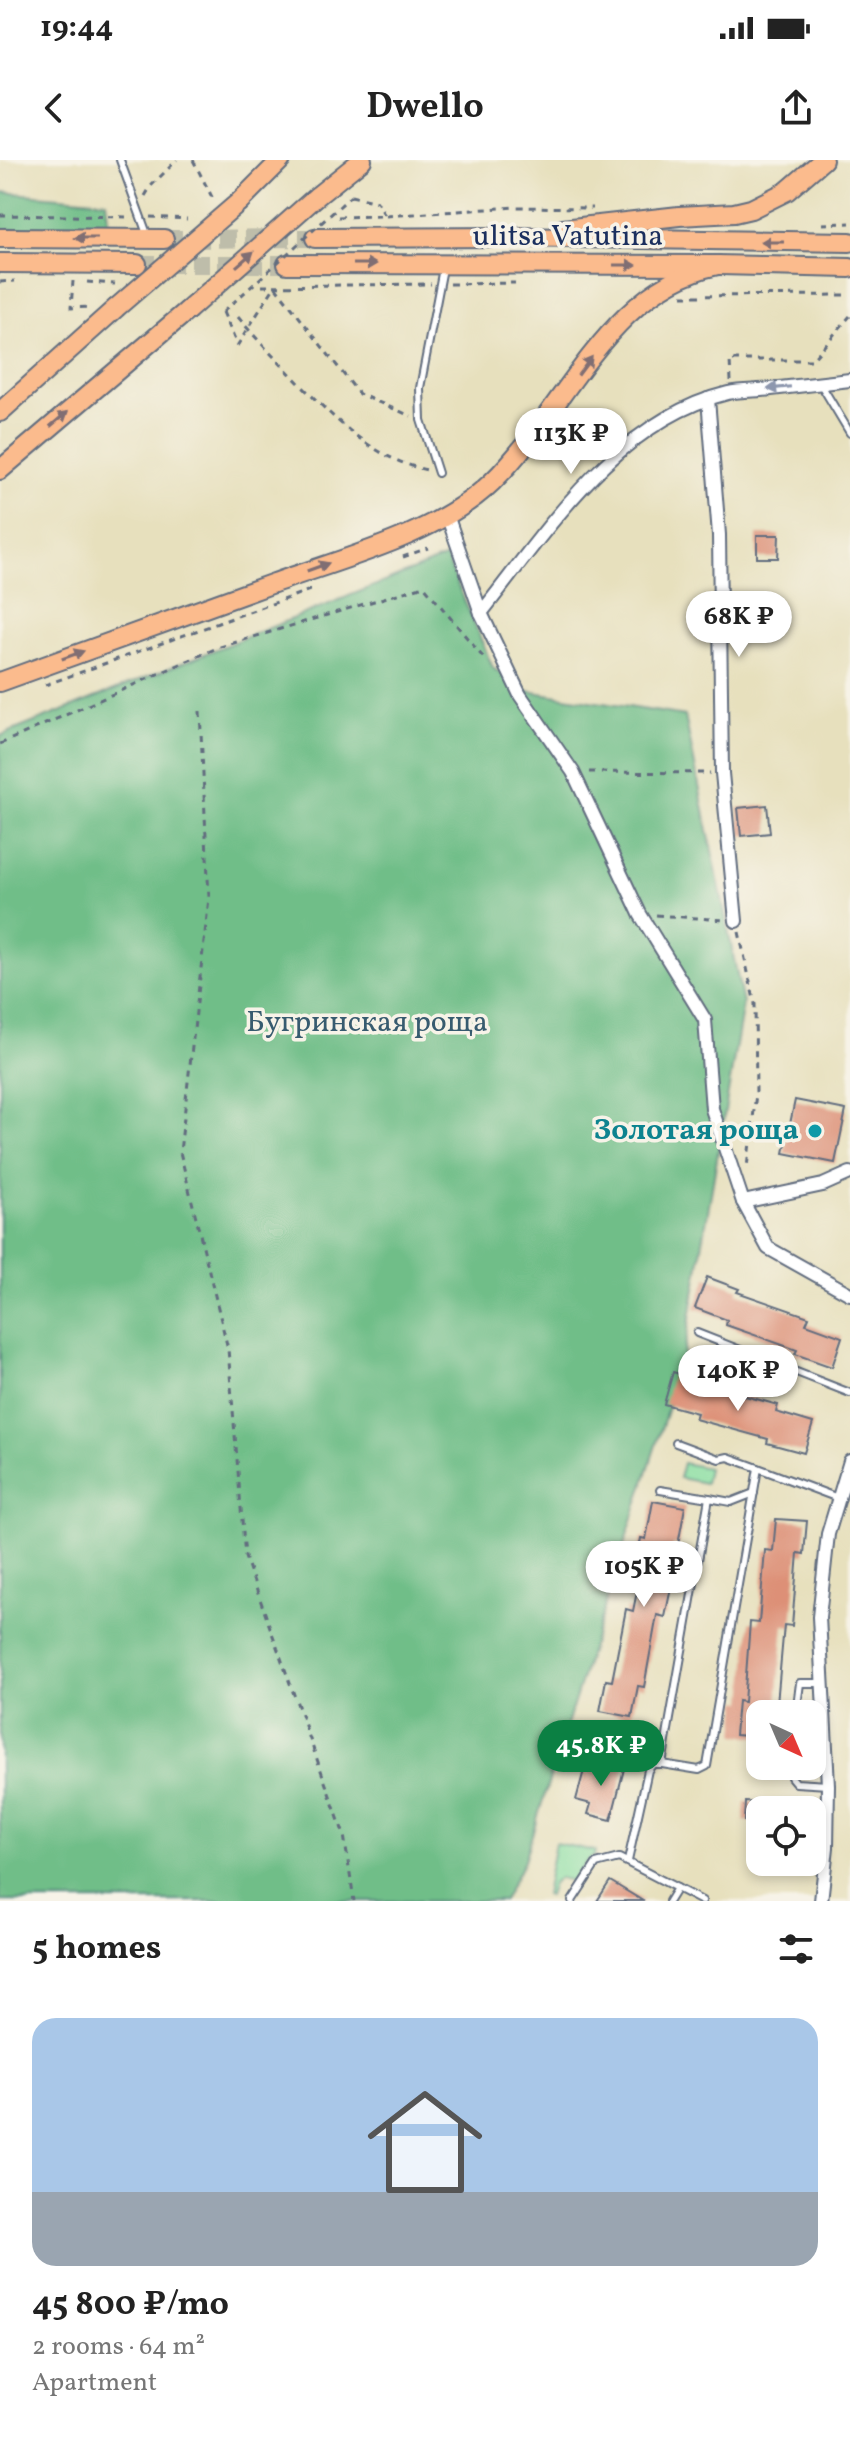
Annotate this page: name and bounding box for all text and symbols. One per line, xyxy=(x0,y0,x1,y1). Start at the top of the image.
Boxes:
text: 19:44 xyxy=(40,7,114,49)
text: Dwello xyxy=(366,83,484,133)
icon: back xyxy=(32,86,76,130)
icon: share xyxy=(774,86,818,130)
street label: ulitsa Vatutina xyxy=(473,216,663,258)
one-way arrow xyxy=(73,232,98,244)
one-way arrow xyxy=(759,236,784,248)
one-way arrow xyxy=(236,251,255,269)
one-way arrow xyxy=(353,258,378,271)
one-way arrow xyxy=(613,259,638,271)
one-way arrow xyxy=(577,356,593,376)
one-way arrow xyxy=(766,382,791,395)
pin: 113K ₽ xyxy=(506,408,636,476)
one-way arrow xyxy=(49,411,69,428)
text: 113K ₽ xyxy=(533,416,609,452)
one-way arrow xyxy=(306,561,330,573)
pin: 68K ₽ xyxy=(683,591,795,659)
text: 68K ₽ xyxy=(704,599,774,635)
one-way arrow xyxy=(62,649,86,661)
park label: Бугринская роща xyxy=(246,1002,488,1044)
place label: Золотая роща xyxy=(594,1110,799,1152)
marker: Золотая роща xyxy=(806,1122,824,1140)
pin: 140K ₽ xyxy=(673,1345,803,1413)
text: 140K ₽ xyxy=(696,1353,780,1389)
pin: 105K ₽ xyxy=(579,1541,709,1609)
text: 105K ₽ xyxy=(604,1549,684,1585)
north arrow xyxy=(746,1700,826,1780)
map controls xyxy=(746,1700,826,1876)
pin: 45.8K ₽ xyxy=(527,1720,675,1788)
text: 45.8K ₽ xyxy=(555,1728,647,1764)
button: locate xyxy=(746,1796,826,1876)
text: 5 homes xyxy=(32,1926,162,1973)
icon: filters xyxy=(774,1927,818,1971)
icon: home xyxy=(353,2070,497,2214)
text: 45 800 ₽/mo xyxy=(32,2282,229,2329)
text: 2 rooms · 64 m² xyxy=(32,2329,205,2365)
text: Apartment xyxy=(32,2365,157,2401)

